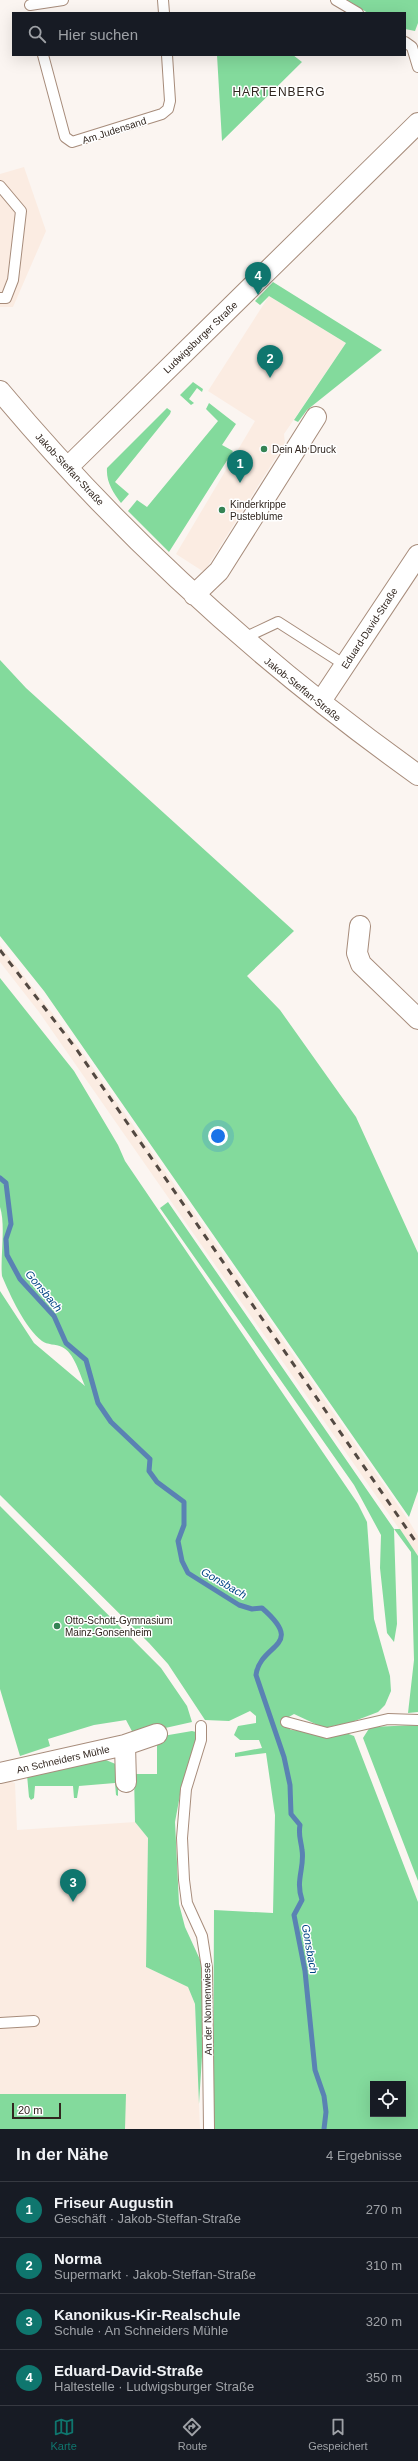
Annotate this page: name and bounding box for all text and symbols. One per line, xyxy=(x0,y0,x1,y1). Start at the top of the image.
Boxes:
search box xyxy=(12,12,406,56)
icon: search xyxy=(26,23,48,45)
text: Hier suchen xyxy=(58,26,138,43)
district label: HARTENBERG xyxy=(232,85,326,99)
street label: Am Judensand xyxy=(81,115,148,146)
pin: 4 xyxy=(245,262,271,295)
street label: Ludwigsburger Straße xyxy=(161,299,240,375)
pin: 2 xyxy=(257,345,283,378)
street label: Jakob-Steffan-Straße xyxy=(33,431,106,508)
marker: Dein Ab Druck xyxy=(259,444,269,454)
place label: Dein Ab Druck xyxy=(272,444,337,455)
pin: 1 xyxy=(227,450,253,483)
place label: Kinderkrippe Pusteblume xyxy=(230,499,287,522)
marker: Kinderkrippe Pusteblume xyxy=(217,505,227,515)
street label: Eduard-David-Straße xyxy=(339,585,400,671)
street label: Jakob-Steffan-Straße xyxy=(262,655,343,724)
your location xyxy=(208,1126,228,1146)
water label: Gonsbach xyxy=(23,1268,65,1314)
water label: Gonsbach xyxy=(199,1565,249,1601)
place label: Otto-Schott-Gymnasium Mainz-Gonsenheim xyxy=(65,1615,172,1638)
marker: Otto-Schott-Gymnasium Mainz-Gonsenheim xyxy=(52,1621,62,1631)
street label: An Schneiders Mühle xyxy=(16,1743,111,1776)
pin: 3 xyxy=(60,1869,86,1902)
water label: Gonsbach xyxy=(300,1923,320,1975)
street label: An der Nonnenwiese xyxy=(201,1962,214,2056)
map controls xyxy=(370,2081,406,2117)
button: locate xyxy=(370,2081,406,2117)
scale bar xyxy=(12,2101,61,2120)
text: 20 m xyxy=(18,2104,42,2116)
text: In der Nähe xyxy=(16,2145,109,2164)
text: 4 Ergebnisse xyxy=(326,2148,402,2163)
text: Friseur Augustin xyxy=(54,2194,173,2211)
text: 1 xyxy=(25,2202,33,2217)
text: 270 m xyxy=(366,2202,402,2217)
text: Geschäft · Jakob-Steffan-Straße xyxy=(54,2211,241,2226)
text: Norma xyxy=(54,2250,102,2267)
text: 2 xyxy=(25,2258,33,2273)
text: 310 m xyxy=(366,2258,402,2273)
text: Supermarkt · Jakob-Steffan-Straße xyxy=(54,2267,256,2282)
text: Kanonikus-Kir-Realschule xyxy=(54,2306,241,2323)
text: 3 xyxy=(25,2314,33,2329)
text: 320 m xyxy=(366,2314,402,2329)
text: Schule · An Schneiders Mühle xyxy=(54,2323,228,2338)
text: Eduard-David-Straße xyxy=(54,2362,203,2379)
text: 4 xyxy=(25,2370,33,2385)
text: 350 m xyxy=(366,2370,402,2385)
text: Haltestelle · Ludwigsburger Straße xyxy=(54,2379,254,2394)
tab: Karte xyxy=(51,2416,77,2452)
tab: Route xyxy=(178,2416,207,2452)
tab: Gespeichert xyxy=(308,2416,367,2452)

